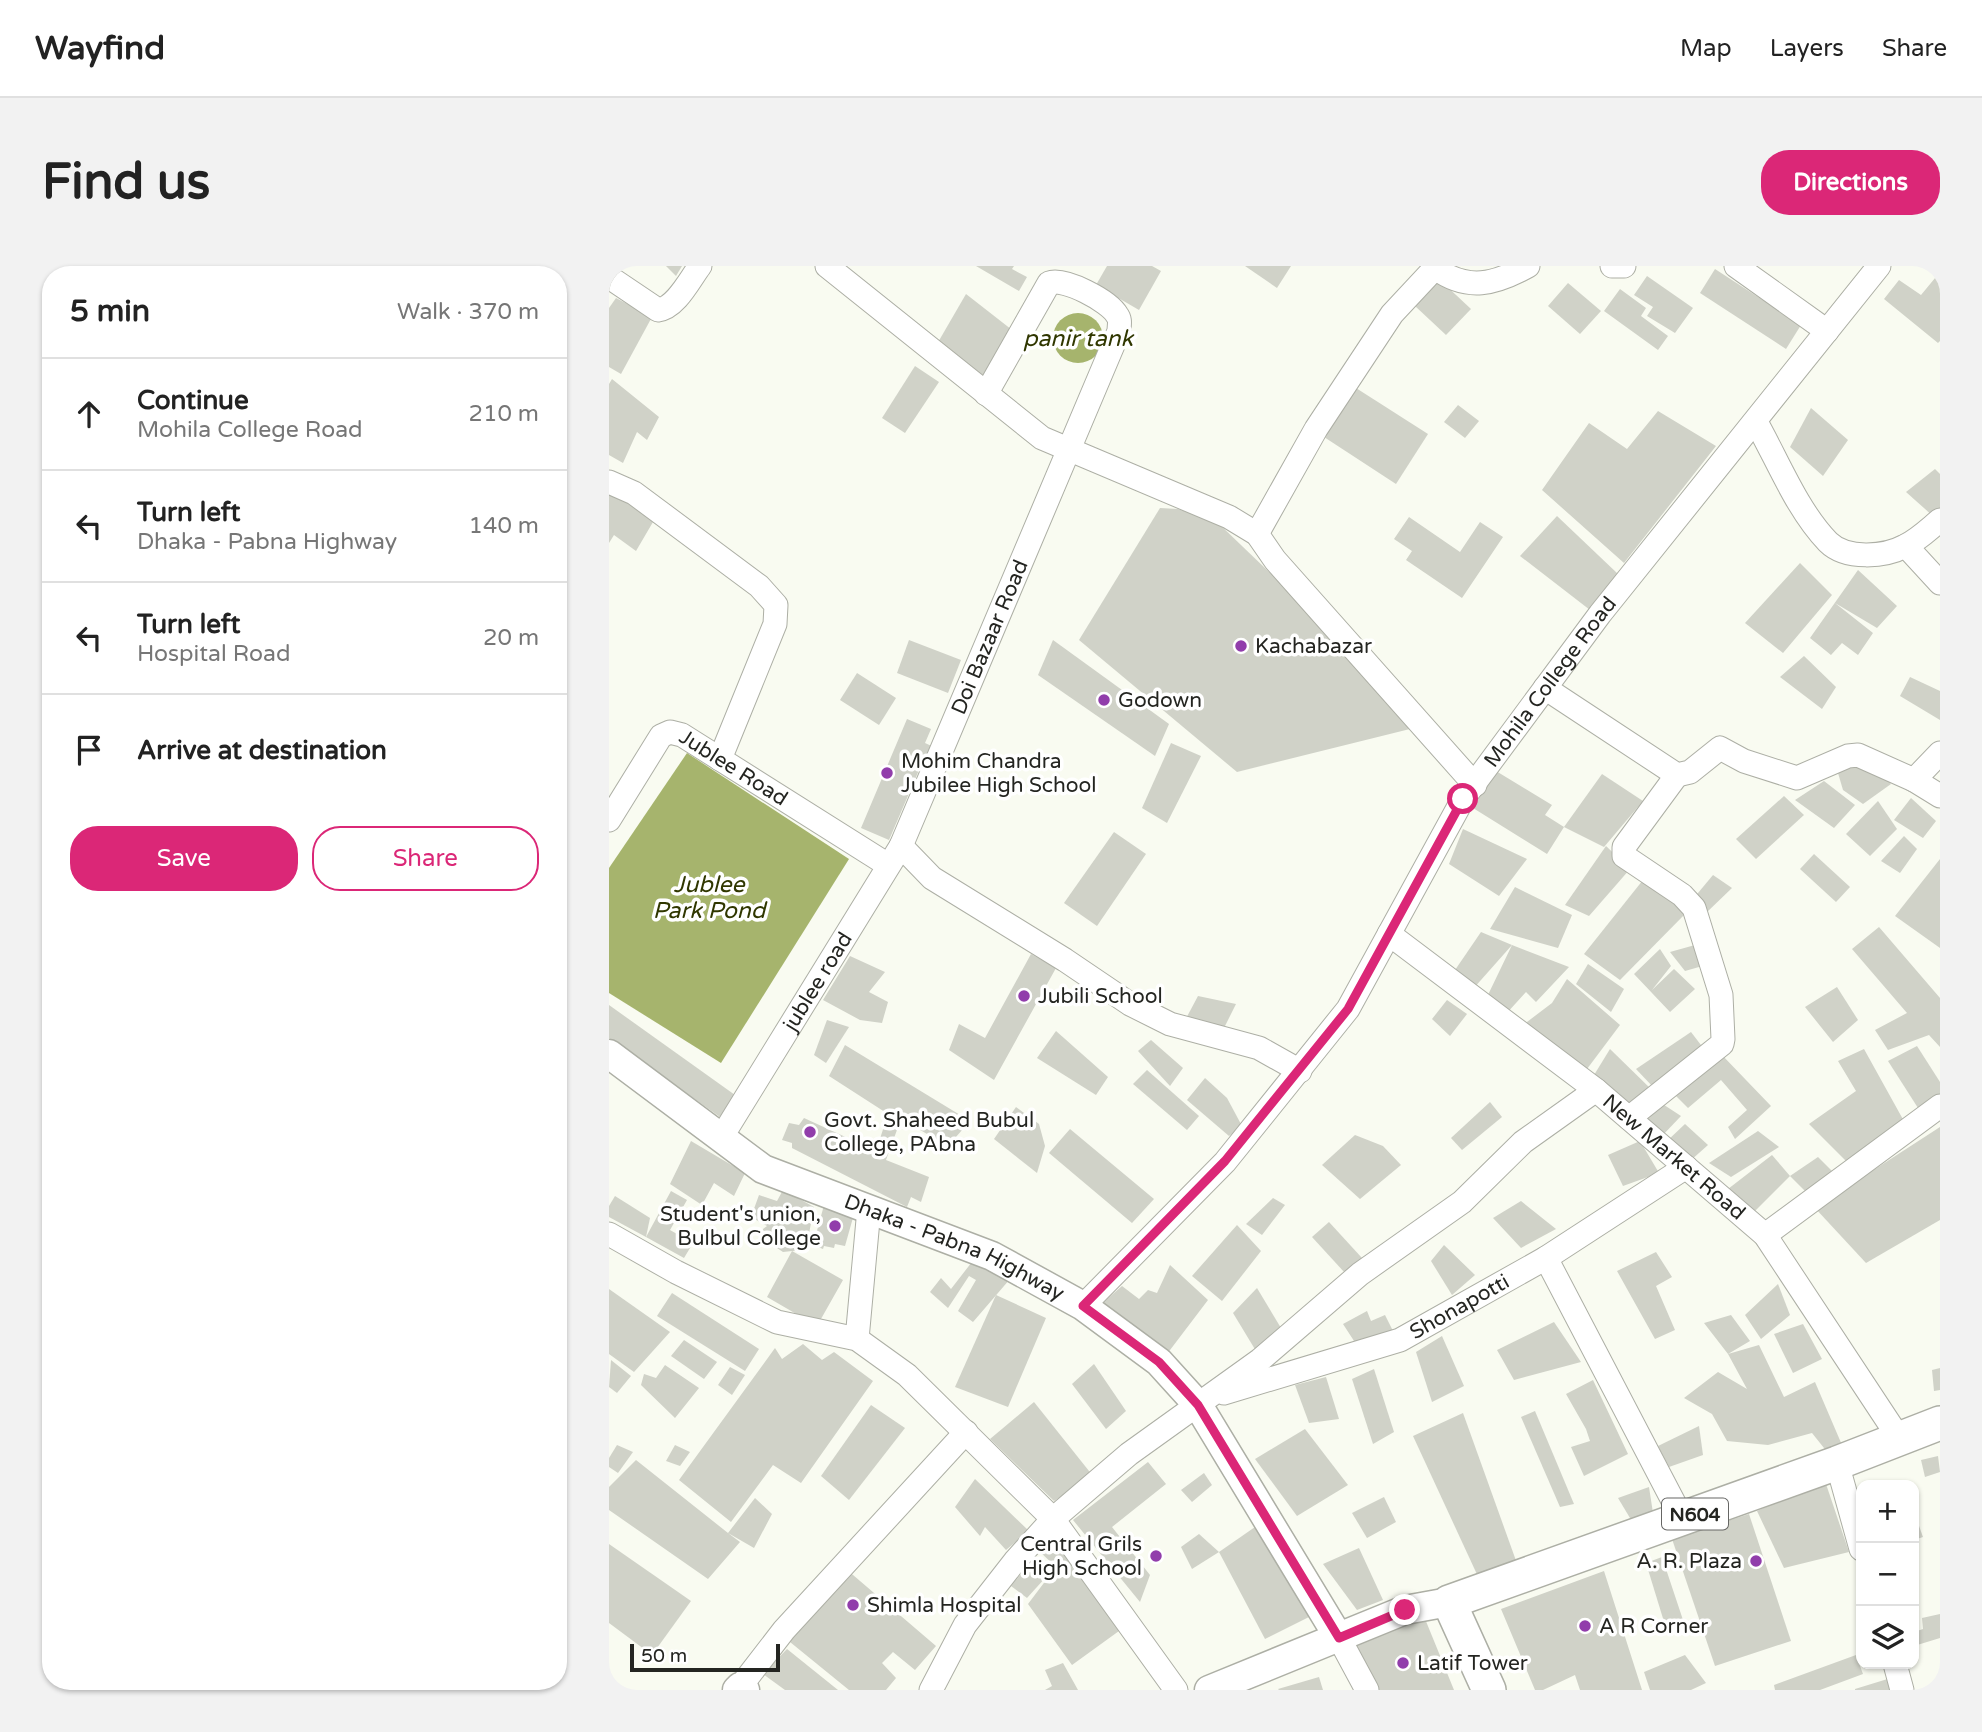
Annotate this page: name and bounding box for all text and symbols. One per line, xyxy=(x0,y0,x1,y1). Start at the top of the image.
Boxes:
text: Wayfind xyxy=(35,29,165,68)
text: Map xyxy=(1680,34,1732,63)
text: Layers xyxy=(1770,34,1844,63)
text: Share xyxy=(1882,34,1947,63)
button: Directions xyxy=(1761,150,1940,215)
text: Find us xyxy=(42,153,210,212)
text: 5 min xyxy=(70,293,150,330)
text: Walk · 370 m xyxy=(397,298,539,326)
water label: panir tank xyxy=(1023,325,1135,353)
text: Continue xyxy=(137,385,249,416)
icon: ahead xyxy=(70,395,108,433)
text: 210 m xyxy=(469,400,539,428)
text: Mohila College Road xyxy=(137,416,363,444)
text: Turn left xyxy=(137,497,240,528)
icon: left xyxy=(70,507,108,545)
text: 140 m xyxy=(469,512,539,540)
text: Dhaka - Pabna Highway xyxy=(137,528,397,556)
street label: Doi Bazaar Road xyxy=(946,556,1034,718)
street label: Mohila College Road xyxy=(1479,592,1622,772)
text: Turn left xyxy=(137,609,240,640)
icon: left xyxy=(70,619,108,657)
text: 20 m xyxy=(483,624,539,652)
place label: Kachabazar xyxy=(1255,634,1372,659)
marker: Kachabazar xyxy=(1233,638,1249,654)
text: Hospital Road xyxy=(137,640,291,668)
place label: Godown xyxy=(1118,688,1202,713)
marker: Godown xyxy=(1096,692,1112,708)
street label: Jublee Road xyxy=(675,725,792,811)
icon: arrive xyxy=(70,731,108,769)
text: Arrive at destination xyxy=(137,735,387,766)
place label: Mohim Chandra Jubilee High School xyxy=(901,749,1097,798)
marker: Mohim Chandra Jubilee High School xyxy=(879,765,895,781)
route start xyxy=(1447,783,1478,814)
button: Save xyxy=(70,826,298,891)
button: Share xyxy=(312,826,539,891)
water label: Jublee Park Pond xyxy=(653,871,768,925)
street label: jublee road xyxy=(778,928,858,1036)
place label: Jubili School xyxy=(1038,984,1163,1009)
marker: Jubili School xyxy=(1016,988,1032,1004)
street label: New Market Road xyxy=(1597,1089,1750,1225)
place label: Govt. Shaheed Bubul College, PAbna xyxy=(824,1108,1034,1157)
marker: Govt. Shaheed Bubul College, PAbna xyxy=(802,1124,818,1140)
street label: Dhaka - Pabna Highway xyxy=(841,1189,1068,1306)
place label: Student's union, Bulbul College xyxy=(660,1202,821,1251)
marker: Student's union, Bulbul College xyxy=(827,1218,843,1234)
street label: Shonapotti xyxy=(1406,1269,1514,1345)
map controls xyxy=(1856,1480,1919,1669)
button: + xyxy=(1856,1480,1919,1543)
road number: N604 xyxy=(1662,1498,1728,1530)
place label: Central Grils High School xyxy=(1020,1532,1142,1581)
button: − xyxy=(1856,1543,1919,1606)
marker: Central Grils High School xyxy=(1148,1548,1164,1564)
place label: A. R. Plaza xyxy=(1636,1549,1742,1574)
marker: A. R. Plaza xyxy=(1748,1553,1764,1569)
place label: Shimla Hospital xyxy=(867,1593,1022,1618)
route end xyxy=(1389,1594,1420,1625)
marker: Shimla Hospital xyxy=(845,1597,861,1613)
button: layers xyxy=(1856,1606,1919,1669)
place label: A R Corner xyxy=(1599,1614,1708,1639)
marker: A R Corner xyxy=(1577,1618,1593,1634)
scale bar xyxy=(630,1641,781,1673)
text: 50 m xyxy=(641,1645,687,1667)
place label: Latif Tower xyxy=(1417,1651,1528,1676)
marker: Latif Tower xyxy=(1395,1655,1411,1671)

